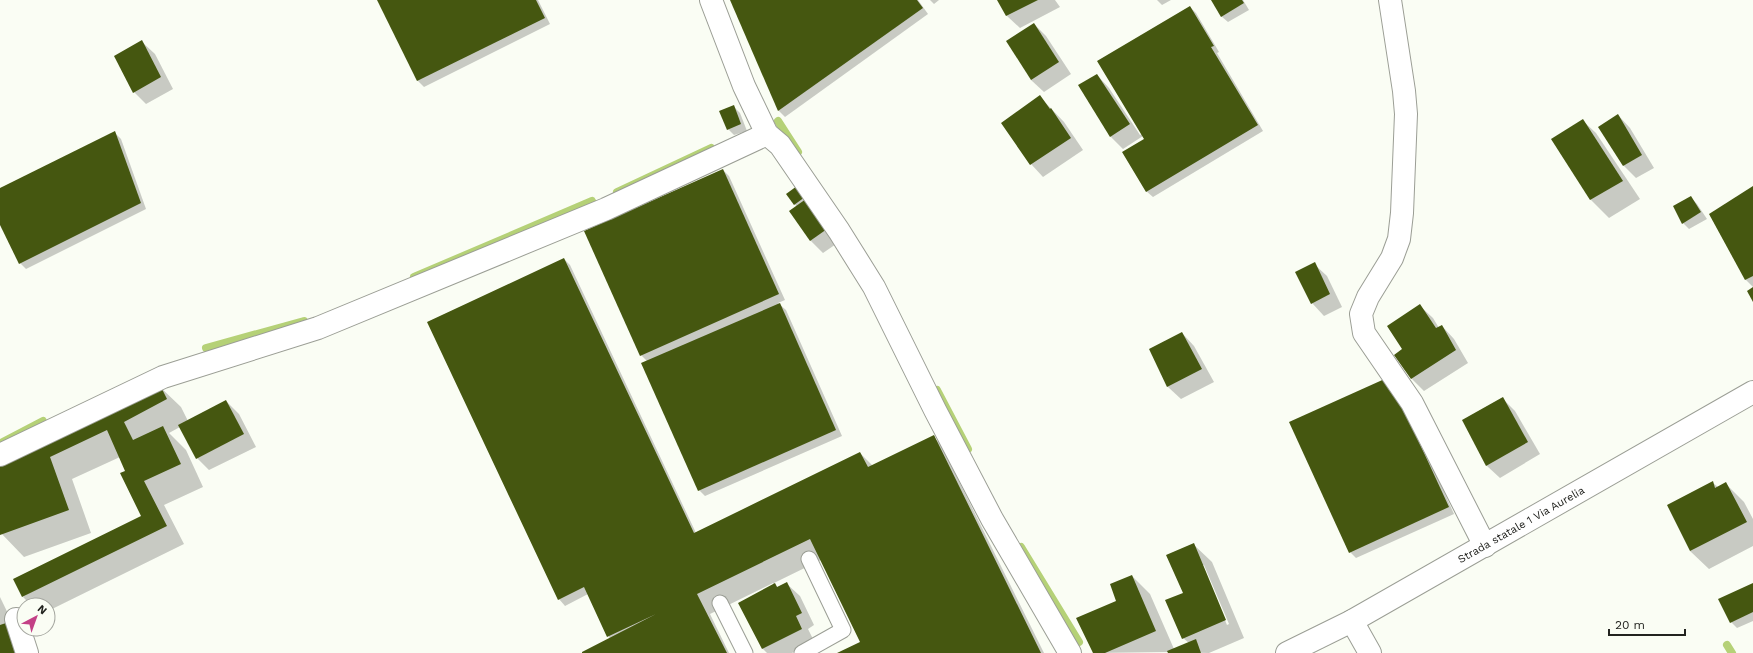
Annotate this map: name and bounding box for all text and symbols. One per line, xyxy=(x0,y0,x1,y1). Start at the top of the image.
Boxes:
street label: Strada statale 1 Via Aurelia xyxy=(1456,484,1587,566)
north arrow xyxy=(16,597,56,637)
text: N xyxy=(35,602,50,617)
scale bar xyxy=(1609,611,1685,637)
text: 20 m xyxy=(1615,618,1645,632)

